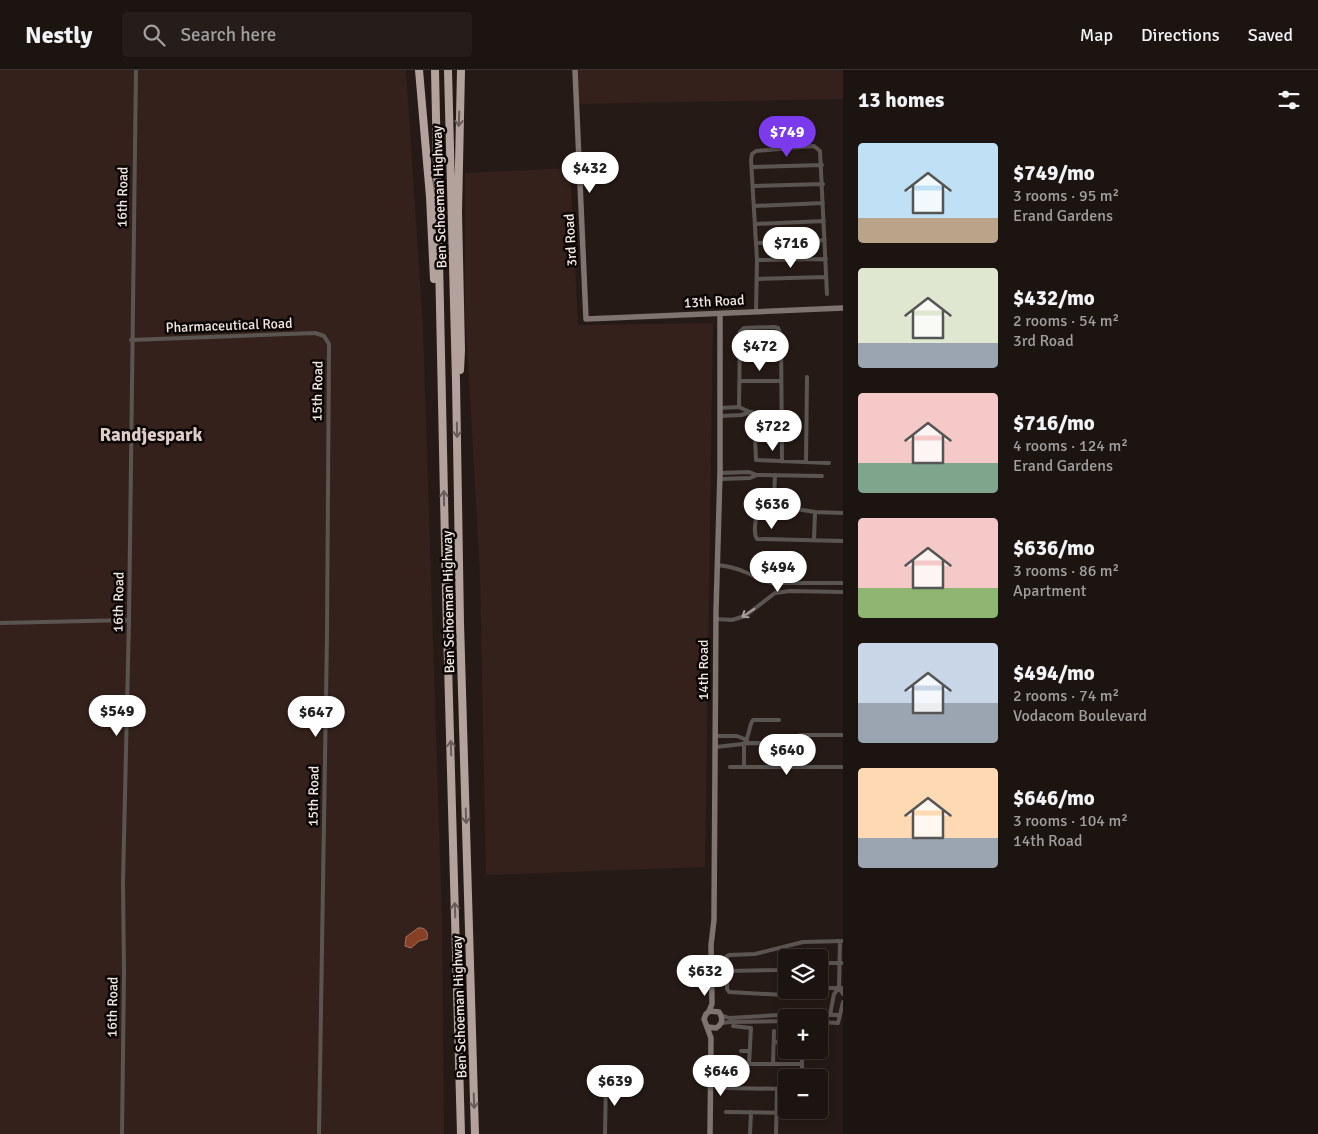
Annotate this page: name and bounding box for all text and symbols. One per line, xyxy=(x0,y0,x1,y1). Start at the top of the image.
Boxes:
search box xyxy=(122,12,472,57)
text: Nestly xyxy=(25,20,92,50)
icon: search xyxy=(140,21,168,49)
text: Search here xyxy=(180,23,276,47)
text: Map xyxy=(1080,24,1113,46)
text: Directions xyxy=(1141,24,1220,46)
text: Saved xyxy=(1248,24,1293,46)
icon: filters xyxy=(1275,86,1303,114)
text: 13 homes xyxy=(858,87,944,113)
one-way arrow xyxy=(454,110,464,126)
pin: $749 xyxy=(757,116,817,158)
text: $749 xyxy=(770,122,804,142)
street label: Ben Schoeman Highway xyxy=(428,125,450,269)
pin: $432 xyxy=(560,152,620,194)
text: $432 xyxy=(573,158,607,178)
text: $749/mo xyxy=(1013,160,1095,186)
icon: home xyxy=(898,163,958,223)
street label: 16th Road xyxy=(113,167,132,227)
text: 3 rooms · 95 m² xyxy=(1013,186,1119,206)
text: Erand Gardens xyxy=(1013,206,1113,226)
street label: 3rd Road xyxy=(561,213,580,267)
pin: $716 xyxy=(761,226,821,269)
text: $716 xyxy=(774,233,808,253)
text: $432/mo xyxy=(1013,285,1095,311)
icon: home xyxy=(898,288,958,348)
street label: 13th Road xyxy=(683,291,745,312)
text: 2 rooms · 54 m² xyxy=(1013,311,1119,331)
street label: Pharmaceutical Road xyxy=(165,315,293,336)
pin: $472 xyxy=(730,330,790,372)
text: 3rd Road xyxy=(1013,331,1074,351)
text: $472 xyxy=(743,336,777,356)
street label: 15th Road xyxy=(308,361,327,421)
pin: $722 xyxy=(743,410,803,452)
text: $716/mo xyxy=(1013,410,1095,436)
icon: home xyxy=(898,413,958,473)
text: $722 xyxy=(756,416,790,436)
one-way arrow xyxy=(453,422,462,438)
district label: Randjespark xyxy=(99,423,203,447)
text: 4 rooms · 124 m² xyxy=(1013,436,1128,456)
text: Erand Gardens xyxy=(1013,456,1113,476)
pin: $636 xyxy=(742,488,802,530)
one-way arrow xyxy=(439,490,449,506)
text: $636 xyxy=(755,494,789,514)
street label: Ben Schoeman Highway xyxy=(439,530,458,674)
text: $636/mo xyxy=(1013,535,1095,561)
icon: home xyxy=(898,538,958,598)
pin: $494 xyxy=(748,550,808,593)
text: $494 xyxy=(761,557,795,577)
text: 3 rooms · 86 m² xyxy=(1013,561,1119,581)
street label: 16th Road xyxy=(109,572,128,632)
text: Apartment xyxy=(1013,581,1086,601)
one-way arrow xyxy=(742,608,756,618)
street label: 14th Road xyxy=(695,640,712,700)
text: $494/mo xyxy=(1013,660,1095,686)
icon: home xyxy=(898,663,958,723)
text: 2 rooms · 74 m² xyxy=(1013,686,1119,706)
pin: $549 xyxy=(87,694,147,737)
pin: $647 xyxy=(286,696,346,738)
text: $549 xyxy=(100,701,134,721)
text: $647 xyxy=(299,702,333,722)
text: Vodacom Boulevard xyxy=(1013,706,1147,726)
pin: $640 xyxy=(757,734,817,776)
one-way arrow xyxy=(446,740,455,756)
text: $640 xyxy=(770,740,804,760)
street label: 15th Road xyxy=(304,766,323,826)
text: $646/mo xyxy=(1013,785,1095,811)
icon: home xyxy=(898,788,958,848)
one-way arrow xyxy=(461,808,471,824)
text: 3 rooms · 104 m² xyxy=(1013,811,1128,831)
text: 14th Road xyxy=(1013,831,1082,851)
one-way arrow xyxy=(450,903,460,919)
street label: Ben Schoeman Highway xyxy=(448,935,470,1079)
map controls xyxy=(778,949,828,1119)
button: layers xyxy=(778,949,828,999)
pin: $632 xyxy=(675,954,735,997)
text: $632 xyxy=(688,961,722,981)
street label: 16th Road xyxy=(103,977,122,1037)
button: + xyxy=(778,1009,828,1059)
pin: $646 xyxy=(691,1054,751,1097)
text: $646 xyxy=(704,1061,738,1081)
pin: $639 xyxy=(585,1064,645,1107)
button: − xyxy=(778,1069,828,1119)
text: $639 xyxy=(598,1071,632,1091)
one-way arrow xyxy=(469,1093,478,1109)

